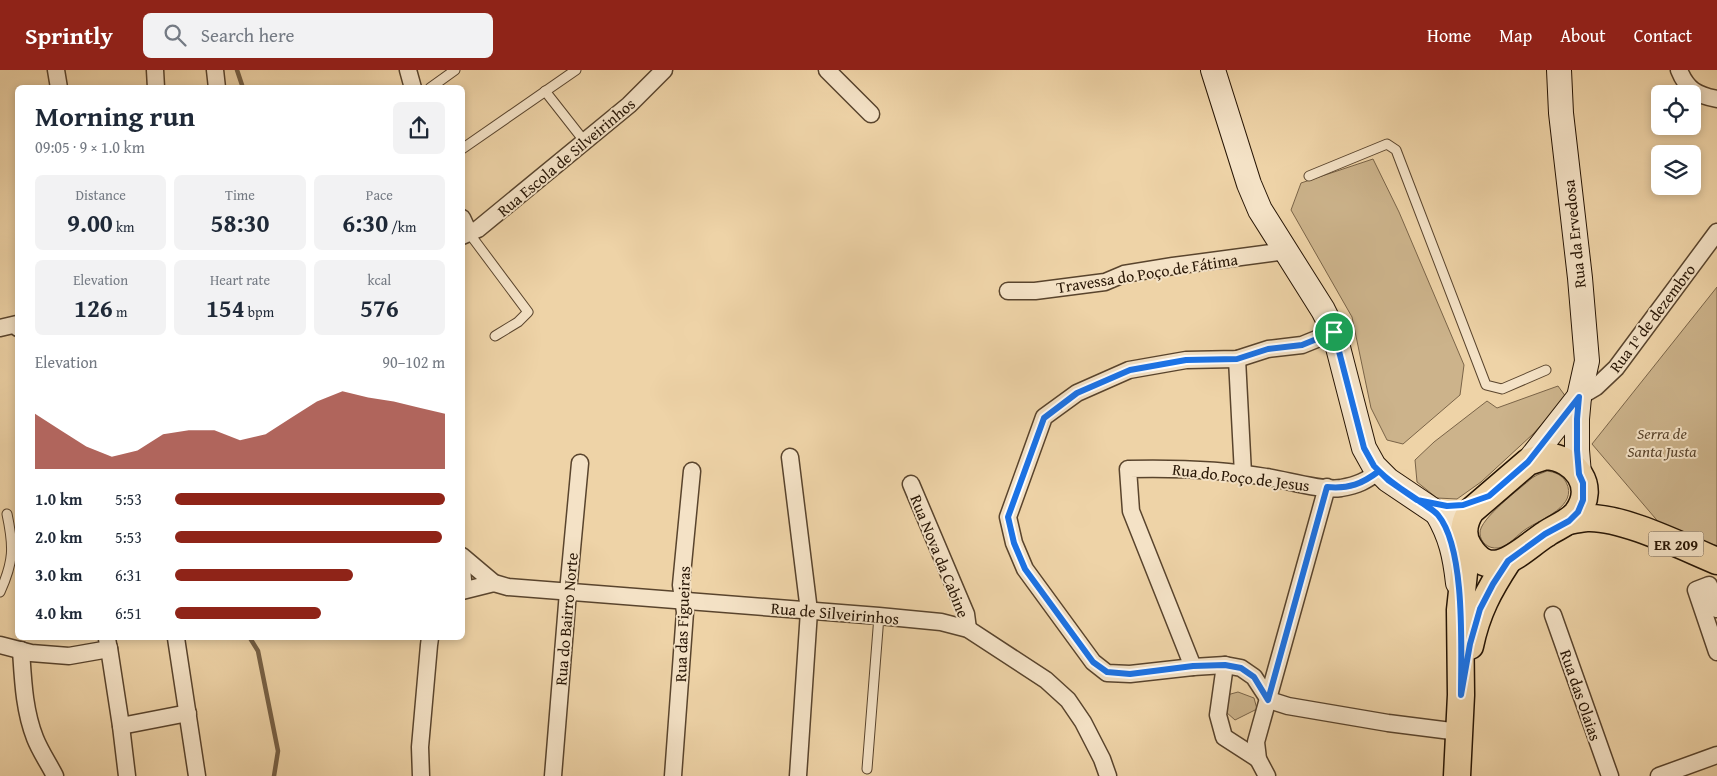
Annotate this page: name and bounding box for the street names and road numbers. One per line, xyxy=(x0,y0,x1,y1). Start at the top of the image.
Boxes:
street label: Rua Escola de Silveirinhos xyxy=(492,92,640,222)
street label: Rua da Ervedosa xyxy=(1556,178,1592,289)
street label: Travessa do Poço de Fátima xyxy=(1055,247,1240,299)
street label: Rua 1º de dezembro xyxy=(1603,259,1701,377)
street label: Rua do Poço de Jesus xyxy=(1171,457,1311,497)
street label: Rua Nova da Cabine xyxy=(904,491,976,621)
road number: ER 209 xyxy=(1648,532,1704,556)
street label: Rua do Bairro Norte xyxy=(548,552,584,686)
street label: Rua das Figueiras xyxy=(668,566,696,682)
street label: Rua de Silveirinhos xyxy=(770,595,900,631)
street label: Rua das Olaias xyxy=(1554,646,1608,744)

